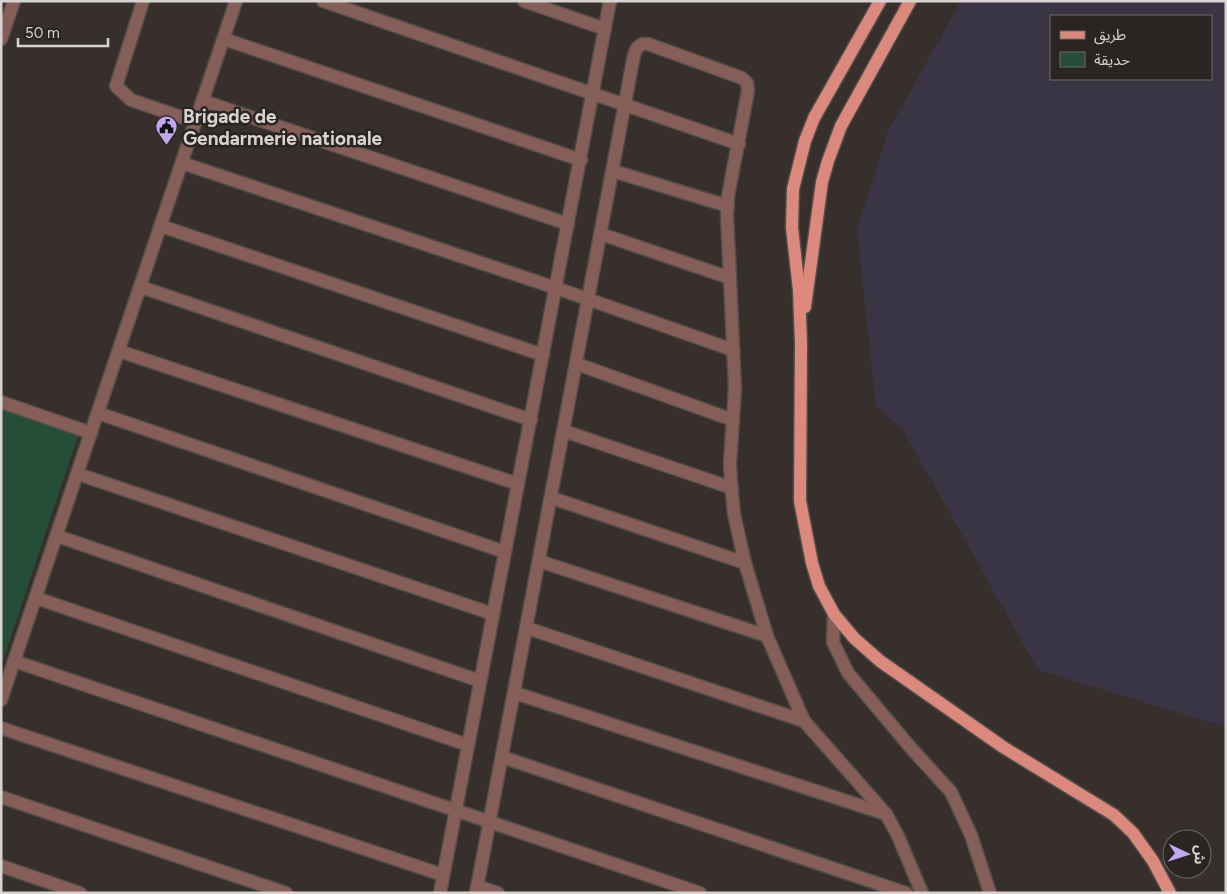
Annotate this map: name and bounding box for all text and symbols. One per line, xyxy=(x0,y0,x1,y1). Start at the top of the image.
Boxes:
scale bar xyxy=(18,15,108,47)
legend xyxy=(1050,15,1212,80)
text: 50 m xyxy=(25,24,60,42)
text: طريق xyxy=(1094,26,1126,45)
text: حديقة xyxy=(1094,51,1130,69)
place label: Brigade de Gendarmerie nationale xyxy=(183,105,383,150)
public building icon: Brigade de Gendarmerie nationale xyxy=(155,115,179,146)
north arrow xyxy=(1162,829,1212,879)
text: ش xyxy=(1190,845,1209,865)

